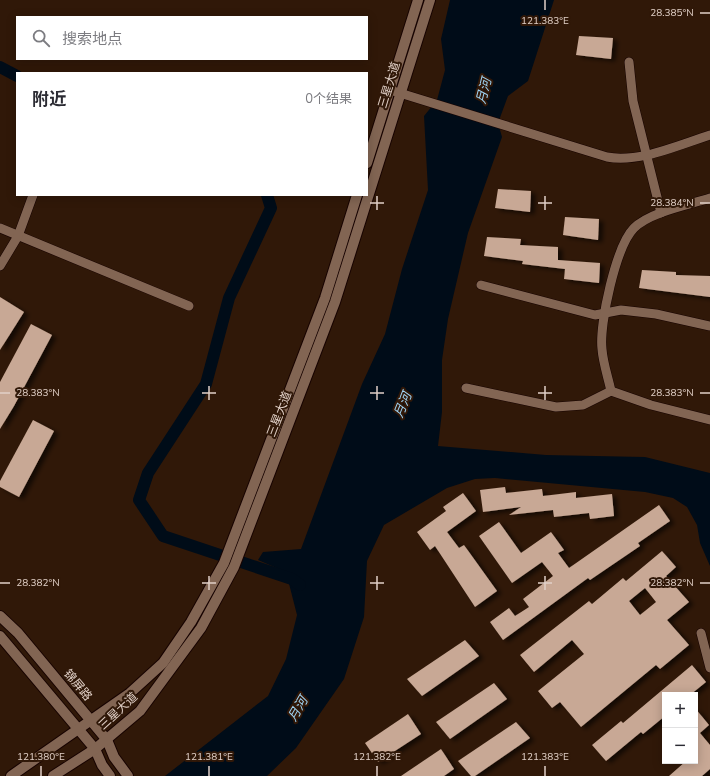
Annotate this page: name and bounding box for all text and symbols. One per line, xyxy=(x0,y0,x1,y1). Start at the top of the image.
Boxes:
text: 28.385°N xyxy=(650,6,694,20)
text: 121.383°E xyxy=(521,14,569,28)
search box xyxy=(16,16,368,60)
icon: search xyxy=(30,27,52,49)
text: 搜索地点 xyxy=(62,29,122,49)
street label: 三星大道 xyxy=(374,60,404,110)
water label: 月河 xyxy=(472,73,497,106)
text: 附近 xyxy=(32,88,66,111)
text: 0个结果 xyxy=(305,90,352,108)
text: 28.384°N xyxy=(650,196,694,210)
text: 28.383°N xyxy=(16,386,60,400)
text: 28.383°N xyxy=(650,386,694,400)
water label: 月河 xyxy=(390,387,417,420)
street label: 三星大道 xyxy=(263,389,295,439)
text: 28.382°N xyxy=(16,576,60,590)
text: 28.382°N xyxy=(650,576,694,590)
street label: 锦屏路 xyxy=(60,666,96,704)
street label: 三星大道 xyxy=(95,689,141,733)
water label: 月河 xyxy=(284,691,314,725)
map controls xyxy=(662,692,698,764)
button: + xyxy=(662,692,698,728)
button: − xyxy=(662,728,698,764)
text: 121.380°E xyxy=(17,750,65,764)
text: 121.381°E xyxy=(185,750,233,764)
text: 121.382°E xyxy=(353,750,401,764)
text: 121.383°E xyxy=(521,750,569,764)

